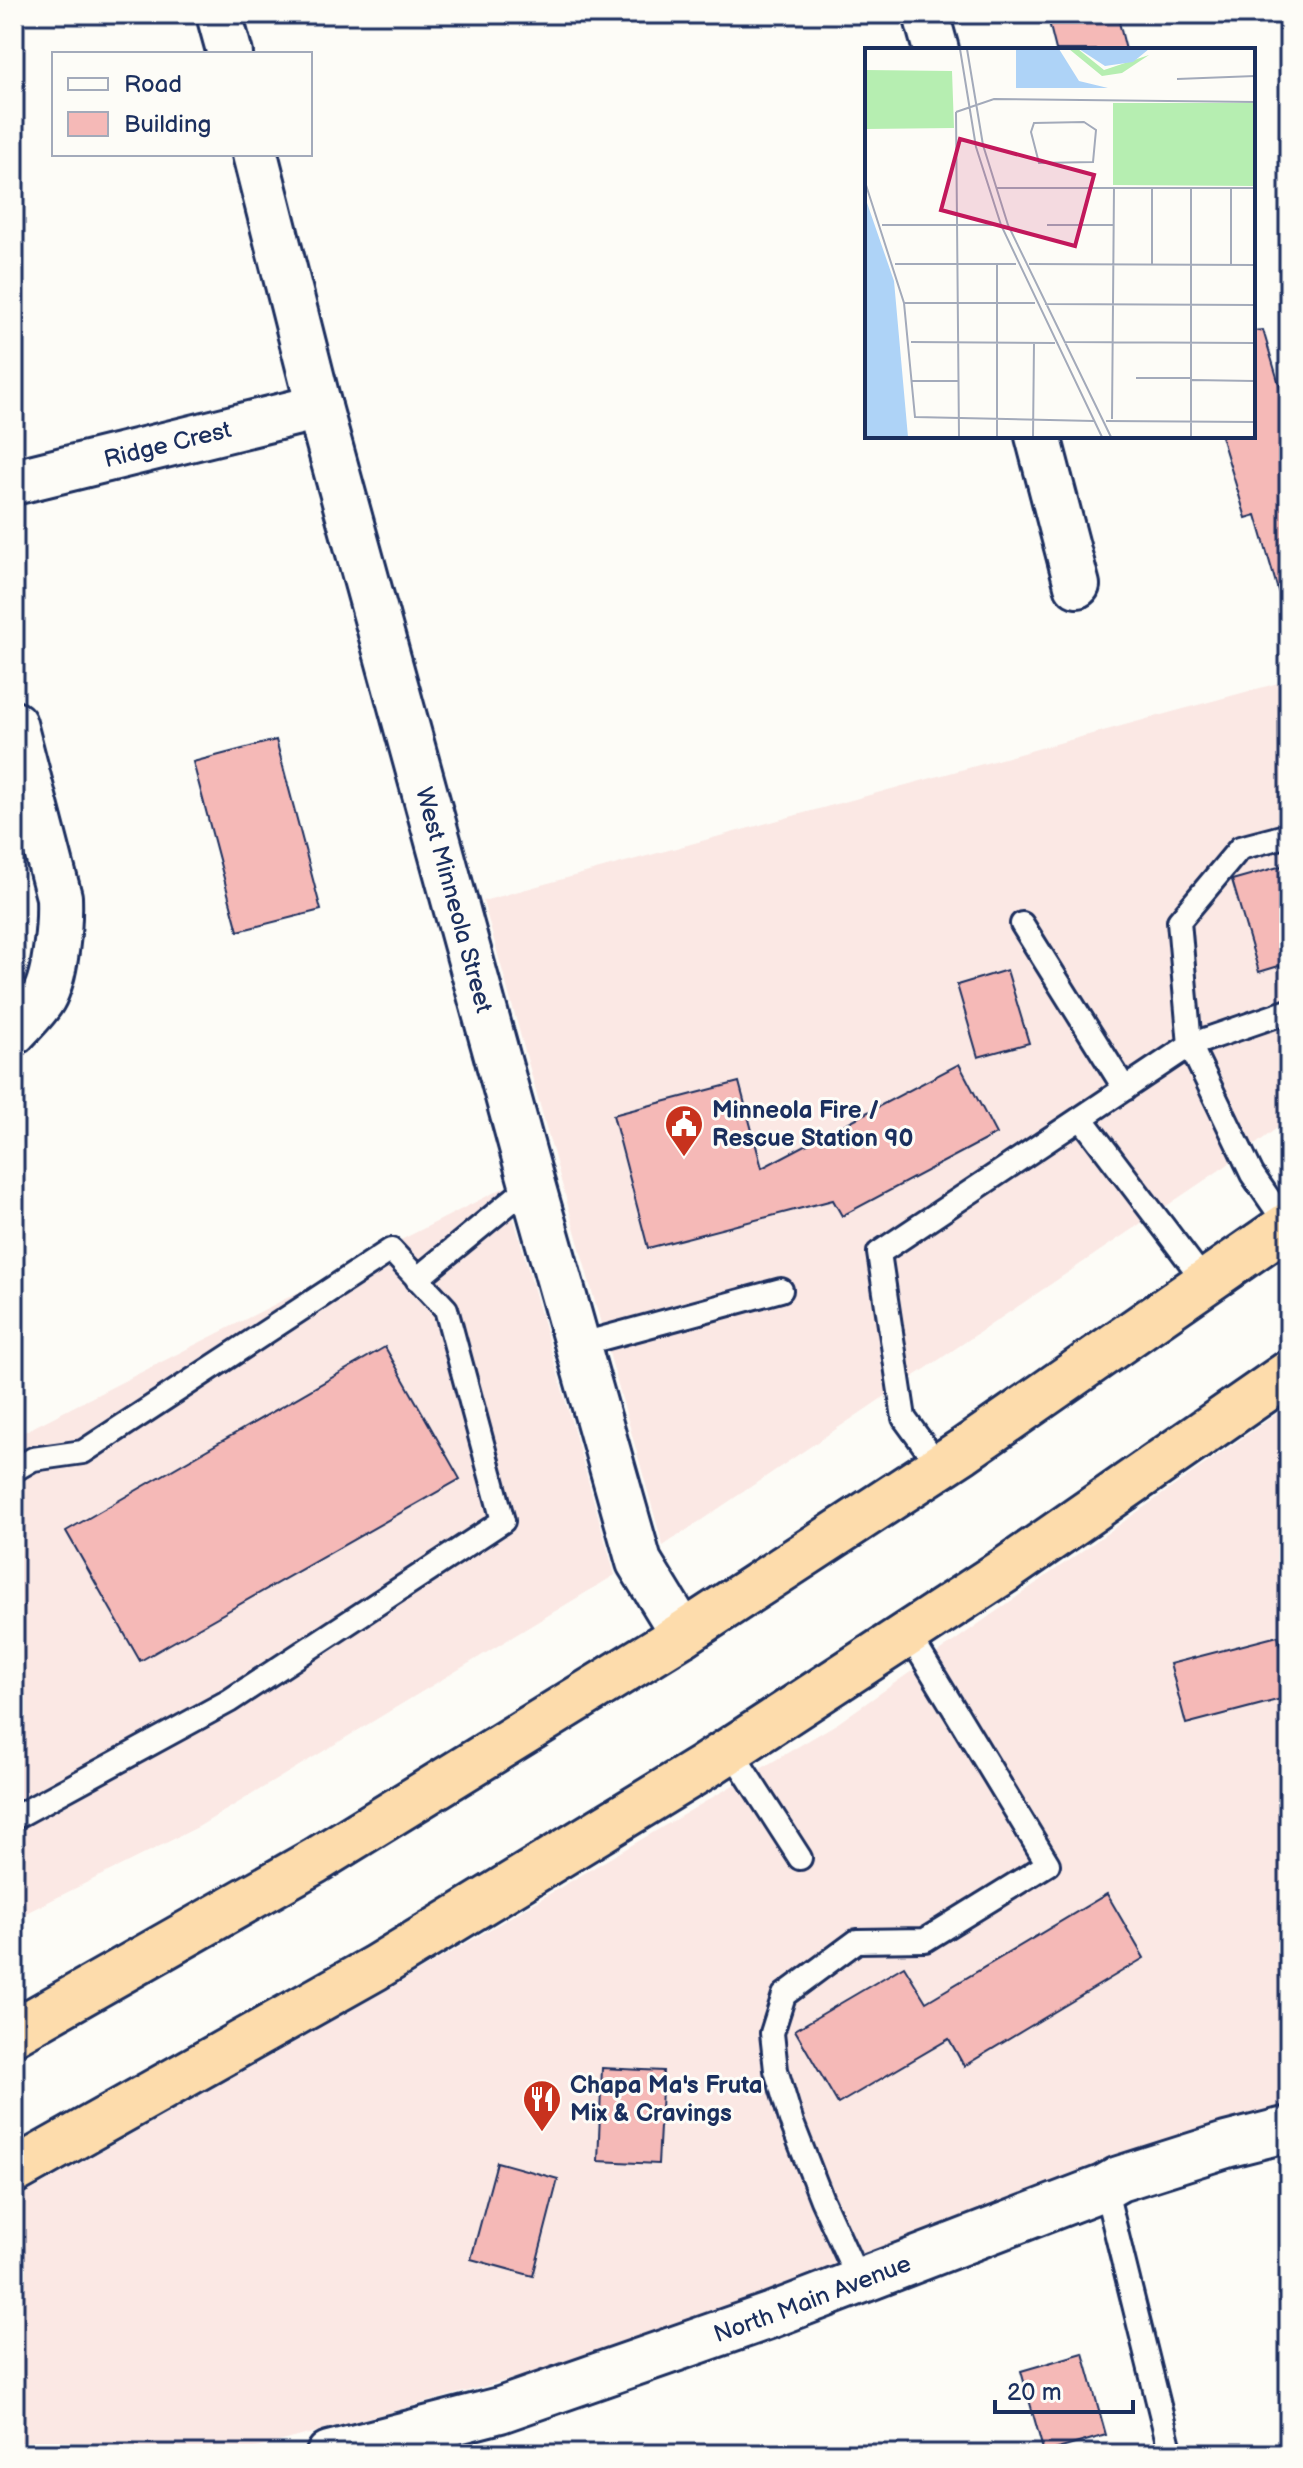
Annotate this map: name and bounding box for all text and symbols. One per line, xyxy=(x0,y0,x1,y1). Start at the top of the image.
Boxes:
inset map xyxy=(865,48,1255,438)
legend xyxy=(52,52,312,156)
text: Road xyxy=(124,70,182,99)
text: Building xyxy=(124,110,211,139)
street label: Ridge Crest xyxy=(101,415,235,474)
street label: West Minneola Street xyxy=(409,784,499,1017)
place label: Minneola Fire / Rescue Station 90 xyxy=(712,1096,913,1153)
public building icon: Minneola Fire / Rescue Station 90 xyxy=(663,1103,705,1158)
place label: Chapa Ma's Fruta Mix & Cravings xyxy=(570,2071,763,2128)
restaurant icon: Chapa Ma's Fruta Mix & Cravings xyxy=(521,2078,563,2133)
street label: North Main Avenue xyxy=(710,2249,915,2349)
scale bar xyxy=(995,2364,1133,2414)
text: 20 m xyxy=(1007,2378,1062,2407)

